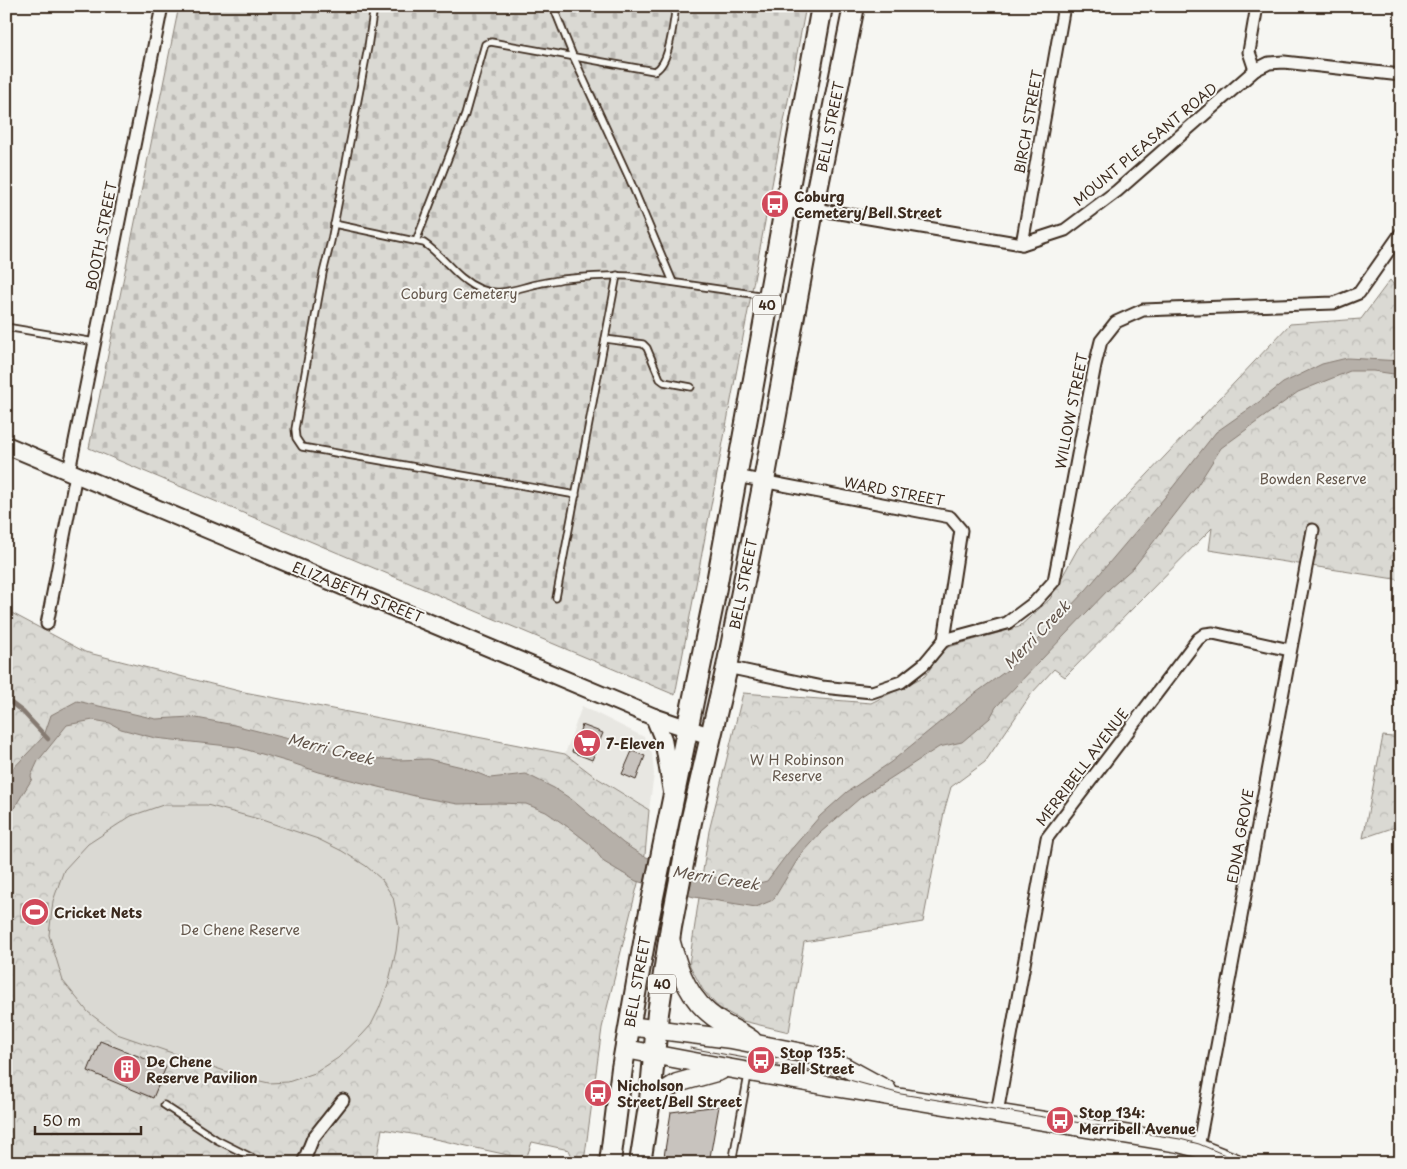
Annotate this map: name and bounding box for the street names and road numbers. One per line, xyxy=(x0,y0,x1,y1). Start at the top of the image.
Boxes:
street label: BIRCH STREET xyxy=(1009,68,1048,176)
street label: MOUNT PLEASANT ROAD xyxy=(1069,77,1221,211)
street label: BELL STREET xyxy=(811,79,849,174)
street label: BOOTH STREET xyxy=(80,179,122,292)
road number: 40 xyxy=(753,296,781,314)
street label: WILLOW STREET xyxy=(1049,351,1093,471)
street label: WARD STREET xyxy=(842,471,947,511)
street label: BELL STREET xyxy=(724,536,762,631)
street label: ELIZABETH STREET xyxy=(289,556,427,628)
street label: MERRIBELL AVENUE xyxy=(1031,704,1133,830)
street label: EDNA GROVE xyxy=(1221,787,1259,885)
street label: BELL STREET xyxy=(619,934,655,1029)
road number: 40 xyxy=(648,974,676,994)

